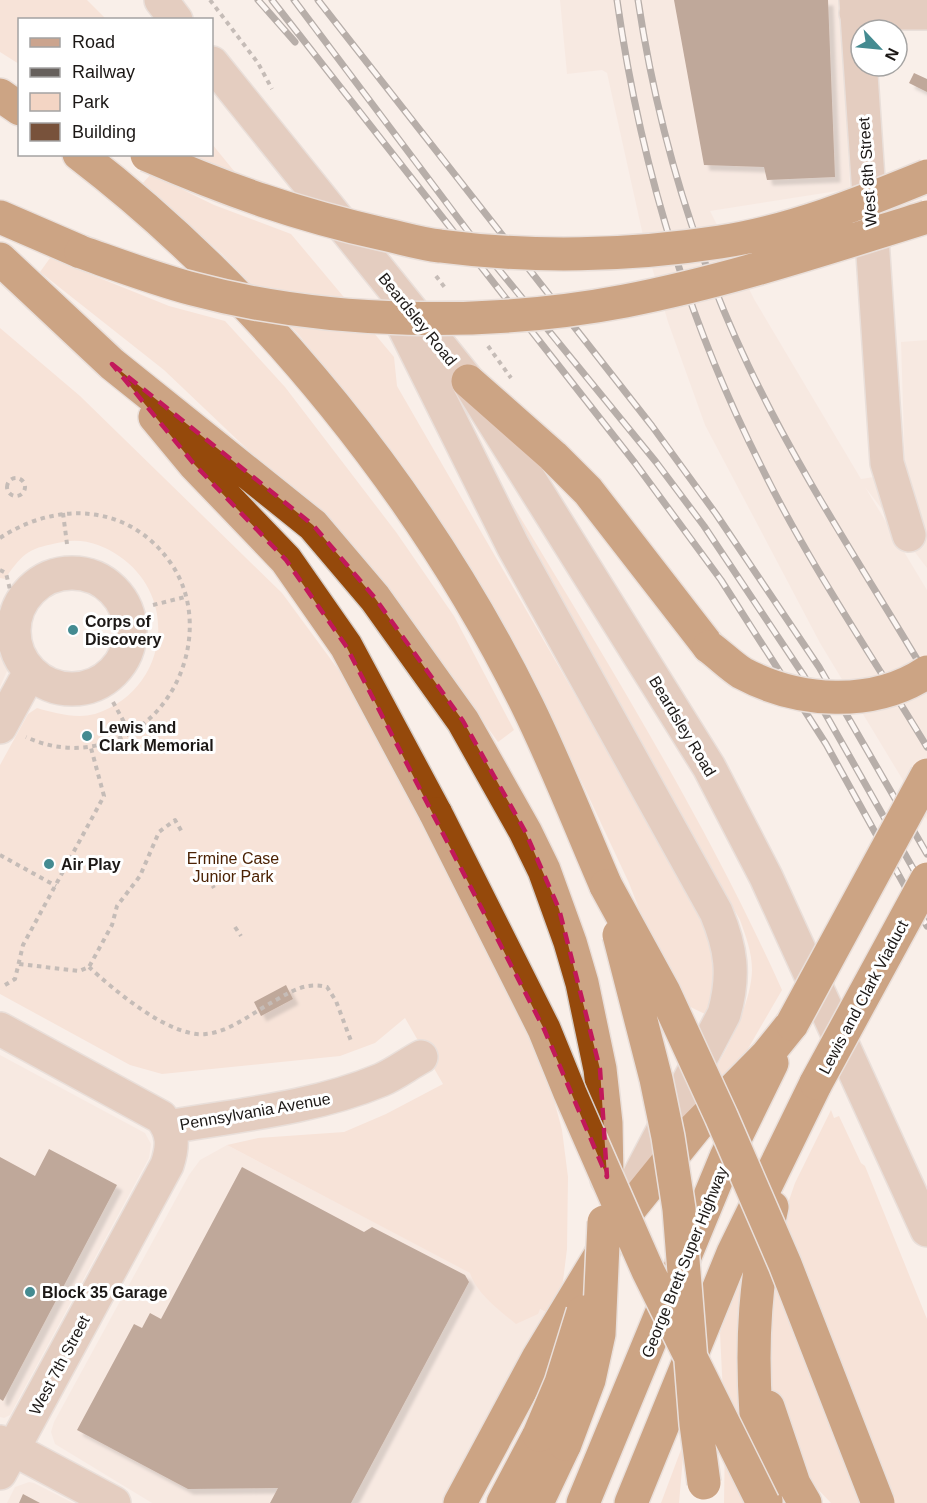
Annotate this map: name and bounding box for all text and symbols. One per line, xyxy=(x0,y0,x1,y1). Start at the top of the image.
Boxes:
legend xyxy=(18,18,213,156)
north arrow xyxy=(849,18,909,78)
text: Road xyxy=(72,32,115,52)
text: N xyxy=(882,45,902,63)
text: Railway xyxy=(72,62,135,82)
text: Park xyxy=(72,92,110,112)
street label: West 8th Street xyxy=(855,116,880,227)
text: Building xyxy=(72,122,136,142)
street label: Beardsley Road xyxy=(375,270,460,369)
place label: Corps of Discovery xyxy=(85,613,162,648)
marker: Corps of Discovery xyxy=(66,623,80,637)
street label: Beardsley Road xyxy=(646,673,719,779)
place label: Lewis and Clark Memorial xyxy=(99,719,214,754)
marker: Lewis and Clark Memorial xyxy=(80,729,94,743)
park label: Ermine Case Junior Park xyxy=(187,850,279,885)
place label: Air Play xyxy=(61,856,121,873)
marker: Air Play xyxy=(42,857,56,871)
street label: Lewis and Clark Viaduct xyxy=(816,917,911,1077)
street label: Pennsylvania Avenue xyxy=(178,1090,332,1133)
street label: George Brett Super Highway xyxy=(638,1164,731,1360)
place label: Block 35 Garage xyxy=(42,1284,168,1301)
marker: Block 35 Garage xyxy=(23,1285,37,1299)
street label: West 7th Street xyxy=(26,1312,93,1418)

